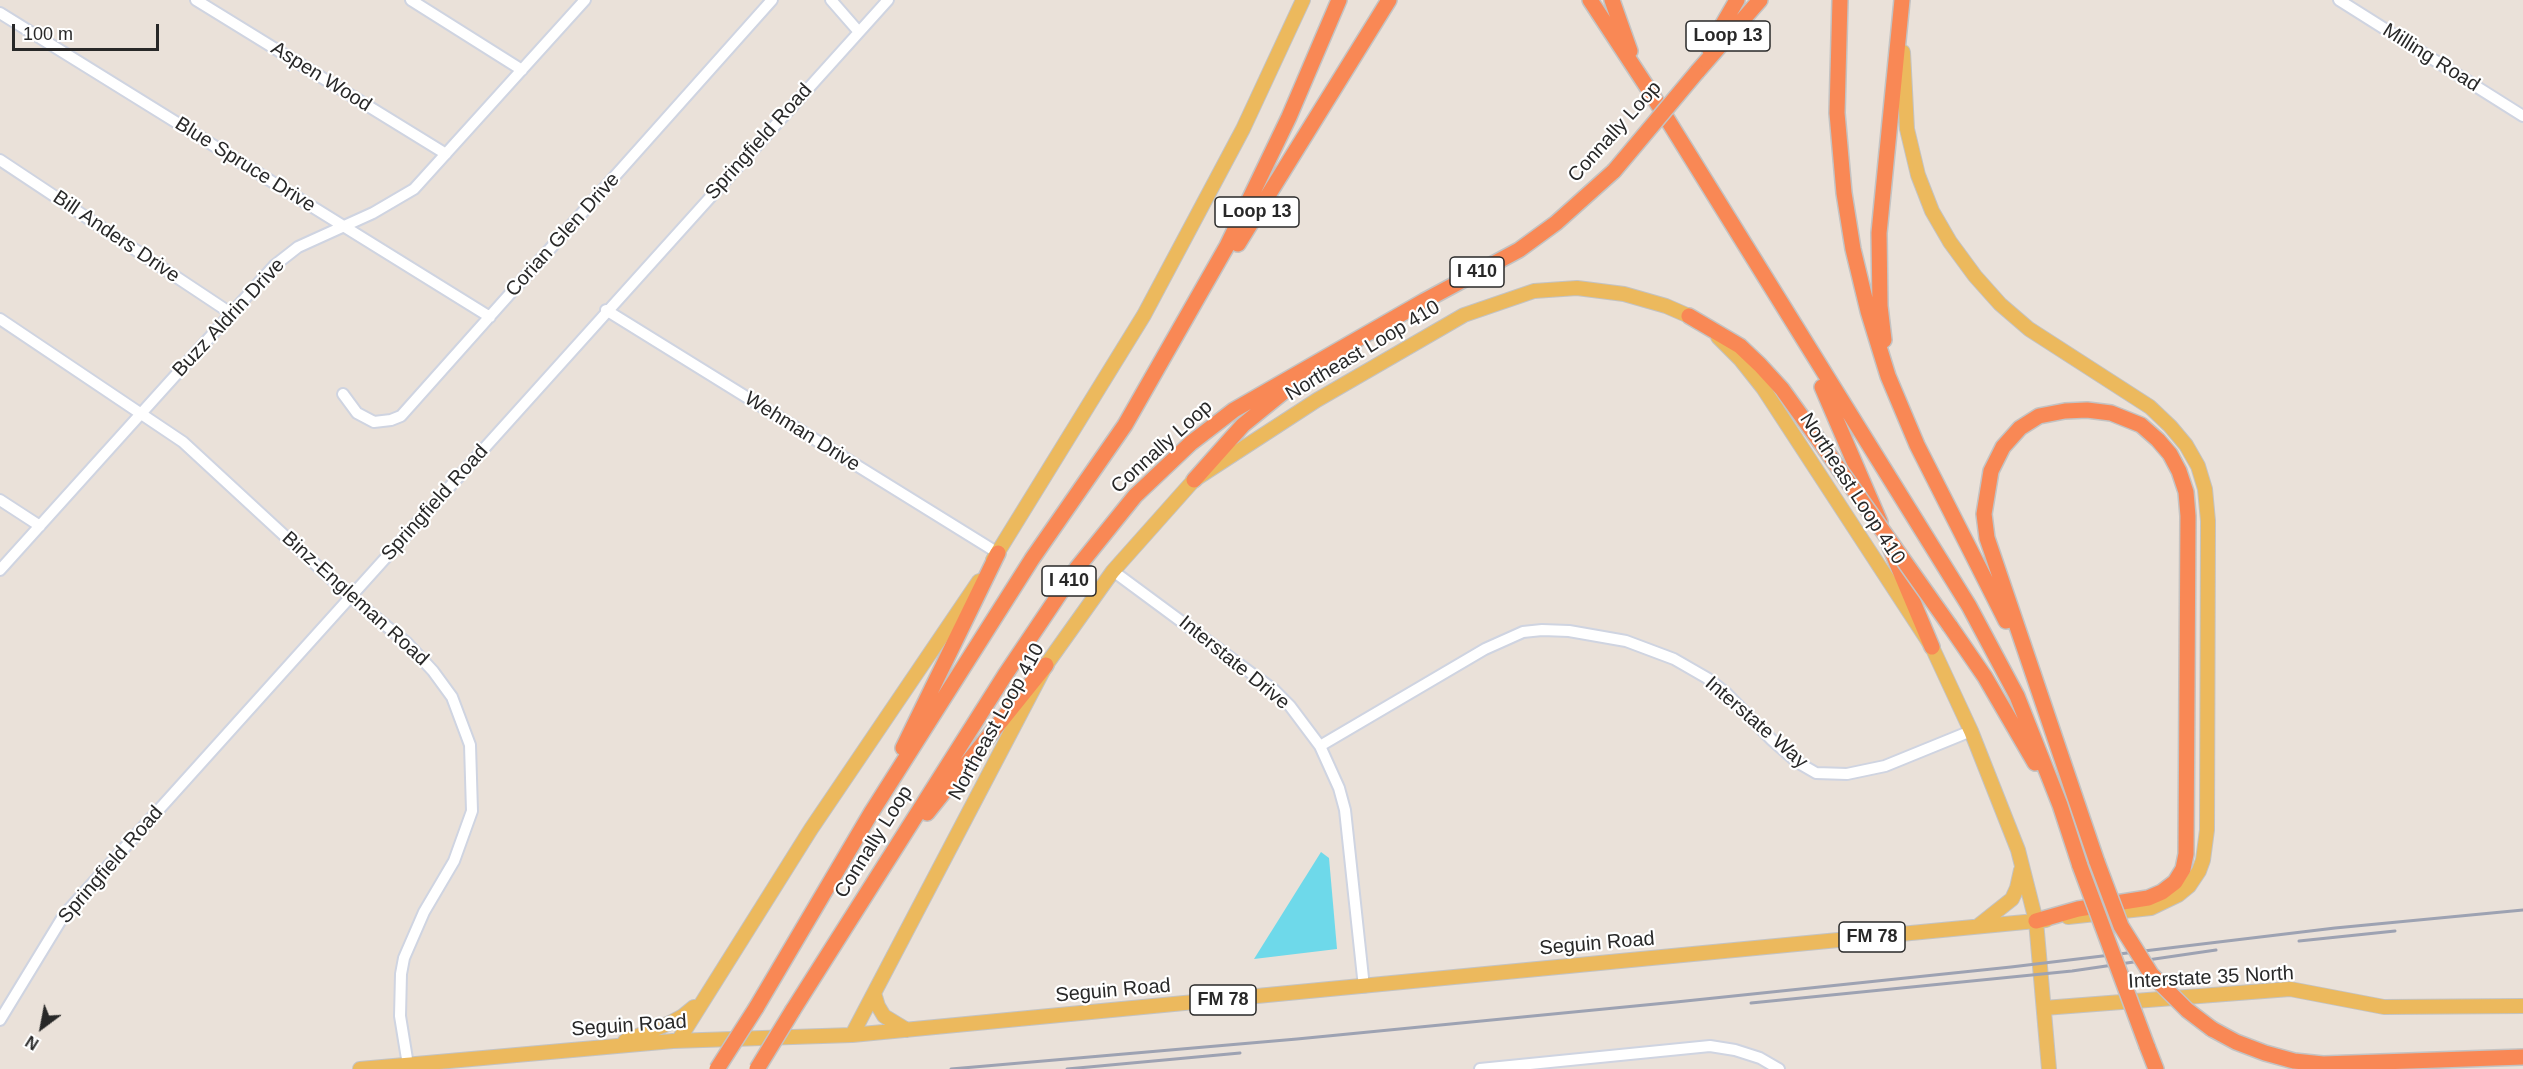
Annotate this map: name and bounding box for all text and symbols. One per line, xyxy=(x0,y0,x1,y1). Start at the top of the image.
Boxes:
scale bar xyxy=(15,12,162,50)
street label: Milling Road xyxy=(2378,19,2484,97)
road number: Loop 13 xyxy=(1686,21,1770,51)
text: 100 m xyxy=(23,24,73,44)
street label: Aspen Wood xyxy=(266,37,376,117)
street label: Connally Loop xyxy=(1563,76,1667,188)
street label: Springfield Road xyxy=(701,79,817,205)
street label: Blue Spruce Drive xyxy=(170,112,320,218)
street label: Corian Glen Drive xyxy=(501,168,625,302)
street label: Bill Anders Drive xyxy=(48,186,184,288)
road number: Loop 13 xyxy=(1215,197,1299,227)
street label: Buzz Aldrin Drive xyxy=(168,254,290,382)
road number: I 410 xyxy=(1450,257,1504,287)
street label: Northeast Loop 410 xyxy=(1282,295,1444,407)
street label: Wehman Drive xyxy=(740,387,864,477)
street label: Connally Loop xyxy=(1106,395,1218,499)
street label: Northeast Loop 410 xyxy=(1794,409,1910,569)
street label: Springfield Road xyxy=(377,440,493,566)
street label: Binz-Engleman Road xyxy=(277,527,433,671)
road number: I 410 xyxy=(1042,566,1096,596)
street label: Interstate Drive xyxy=(1174,611,1294,715)
street label: Northeast Loop 410 xyxy=(944,639,1050,805)
street label: Interstate Way xyxy=(1700,672,1812,774)
street label: Connally Loop xyxy=(830,781,918,903)
street label: Springfield Road xyxy=(53,801,169,929)
road number: FM 78 xyxy=(1839,922,1905,952)
street label: Seguin Road xyxy=(1538,927,1656,961)
street label: Interstate 35 North xyxy=(2128,962,2294,994)
street label: Seguin Road xyxy=(1054,974,1172,1008)
road number: FM 78 xyxy=(1190,985,1256,1015)
north arrow xyxy=(12,997,72,1057)
street label: Seguin Road xyxy=(570,1010,688,1042)
text: N xyxy=(23,1032,42,1053)

